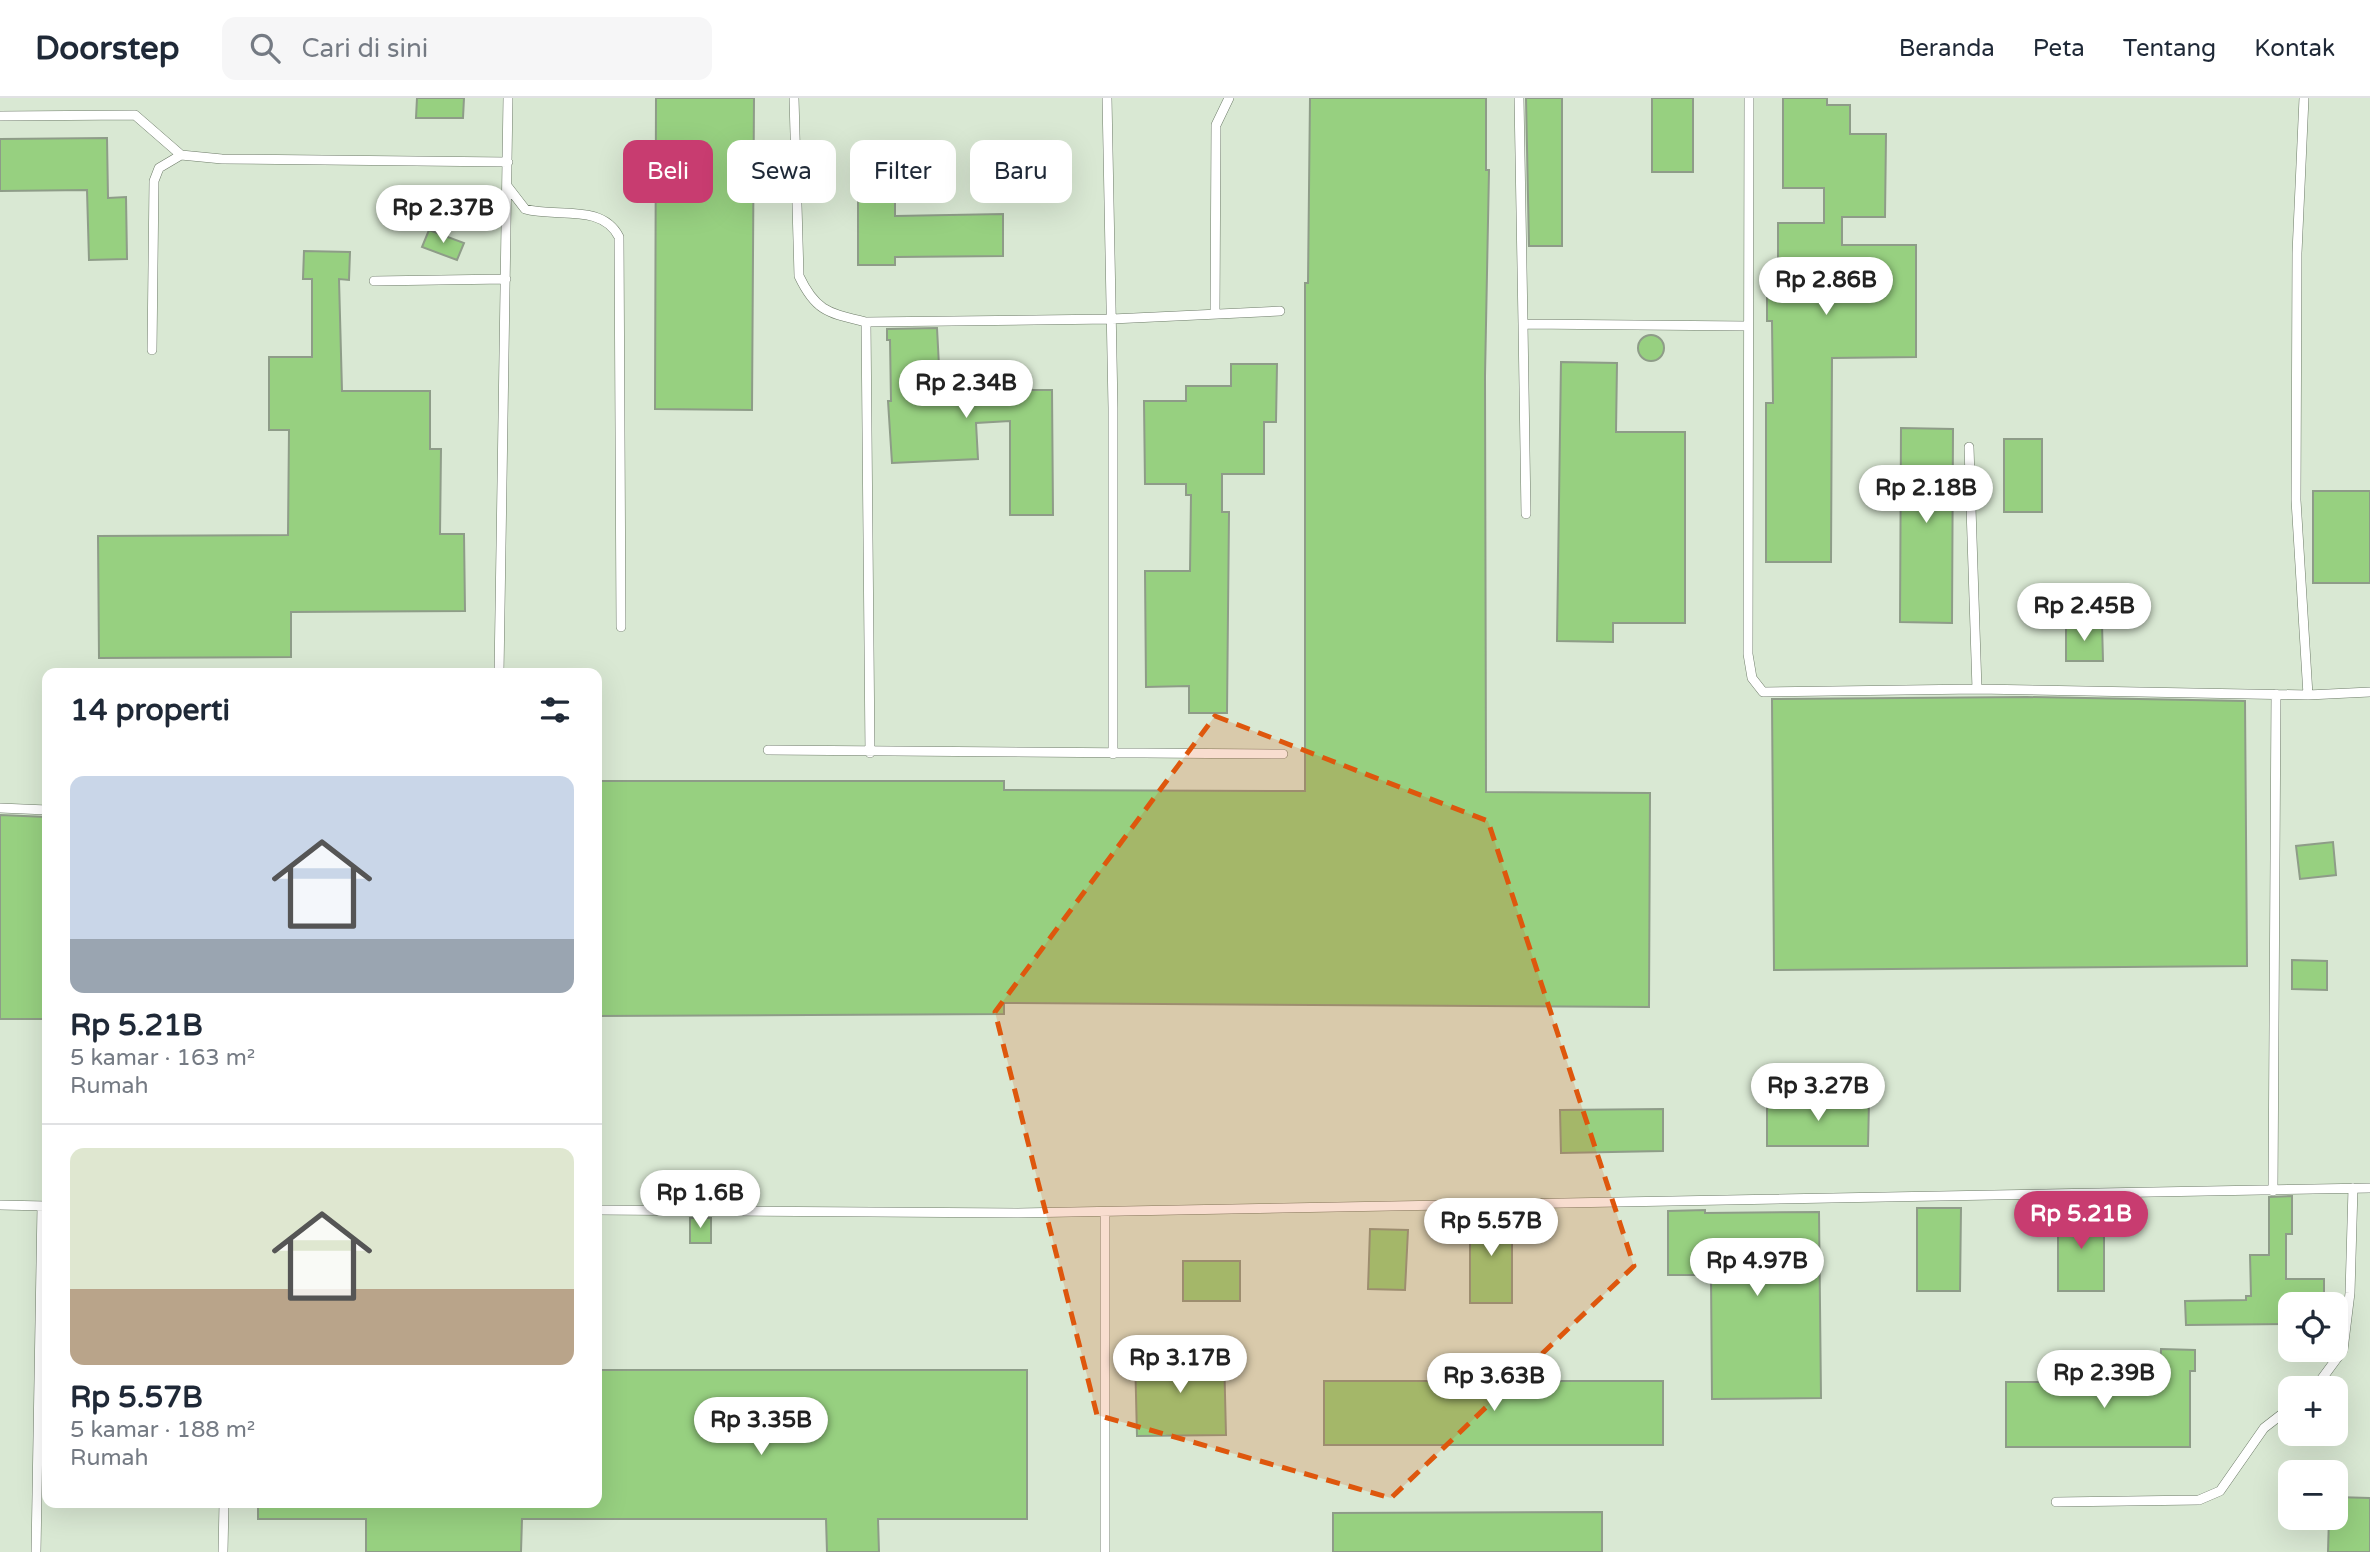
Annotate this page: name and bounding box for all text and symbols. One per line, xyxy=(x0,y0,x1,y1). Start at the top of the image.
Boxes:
search box xyxy=(222,17,712,80)
text: Doorstep xyxy=(35,29,180,68)
icon: search xyxy=(246,29,284,67)
text: Cari di sini xyxy=(302,33,428,64)
text: Beranda xyxy=(1899,34,1995,63)
text: Peta xyxy=(2033,34,2085,63)
text: Tentang xyxy=(2123,34,2216,63)
text: Kontak xyxy=(2254,34,2335,63)
chip: Beli xyxy=(623,140,713,203)
chip: Sewa xyxy=(727,140,836,203)
chip: Filter xyxy=(850,140,956,203)
chip: Baru xyxy=(970,140,1072,203)
pin: Rp 2.37B xyxy=(371,186,515,245)
text: Rp 2.37B xyxy=(392,194,494,222)
pin: Rp 2.86B xyxy=(1754,258,1898,317)
text: Rp 2.86B xyxy=(1775,266,1877,294)
pin: Rp 2.34B xyxy=(894,360,1038,420)
text: Rp 2.34B xyxy=(915,369,1017,397)
pin: Rp 2.18B xyxy=(1854,466,1998,525)
text: Rp 2.18B xyxy=(1875,474,1977,502)
pin: Rp 2.45B xyxy=(2012,584,2156,643)
text: Rp 2.45B xyxy=(2033,592,2135,620)
icon: filters xyxy=(536,691,574,729)
text: 14 properti xyxy=(70,692,230,729)
icon: home xyxy=(259,821,385,947)
text: Rp 5.21B xyxy=(70,1007,203,1044)
text: 5 kamar · 163 m² xyxy=(70,1044,255,1072)
pin: Rp 3.27B xyxy=(1746,1063,1890,1123)
text: Rumah xyxy=(70,1072,148,1100)
text: Rp 3.27B xyxy=(1767,1072,1869,1100)
pin: Rp 1.6B xyxy=(635,1170,765,1230)
text: Rp 1.6B xyxy=(656,1179,744,1207)
pin: Rp 5.21B xyxy=(2009,1192,2153,1251)
icon: home xyxy=(259,1193,385,1319)
pin: Rp 5.57B xyxy=(1419,1198,1563,1258)
text: Rp 5.21B xyxy=(2030,1200,2132,1228)
text: Rp 5.57B xyxy=(1440,1207,1542,1235)
pin: Rp 4.97B xyxy=(1685,1238,1829,1298)
text: Rp 4.97B xyxy=(1706,1247,1808,1275)
map controls xyxy=(2278,1292,2348,1530)
button: locate xyxy=(2278,1292,2348,1362)
pin: Rp 3.17B xyxy=(1108,1336,1252,1395)
text: Rp 3.17B xyxy=(1129,1344,1231,1372)
pin: Rp 2.39B xyxy=(2032,1350,2176,1410)
pin: Rp 3.63B xyxy=(1422,1354,1566,1413)
text: Rp 2.39B xyxy=(2053,1359,2155,1387)
text: Rp 3.63B xyxy=(1443,1362,1545,1390)
button: + xyxy=(2278,1376,2348,1446)
text: Rp 5.57B xyxy=(70,1379,203,1416)
pin: Rp 3.35B xyxy=(689,1398,833,1457)
text: Rp 3.35B xyxy=(710,1406,812,1434)
text: 5 kamar · 188 m² xyxy=(70,1416,255,1444)
text: Rumah xyxy=(70,1444,148,1472)
button: − xyxy=(2278,1460,2348,1530)

